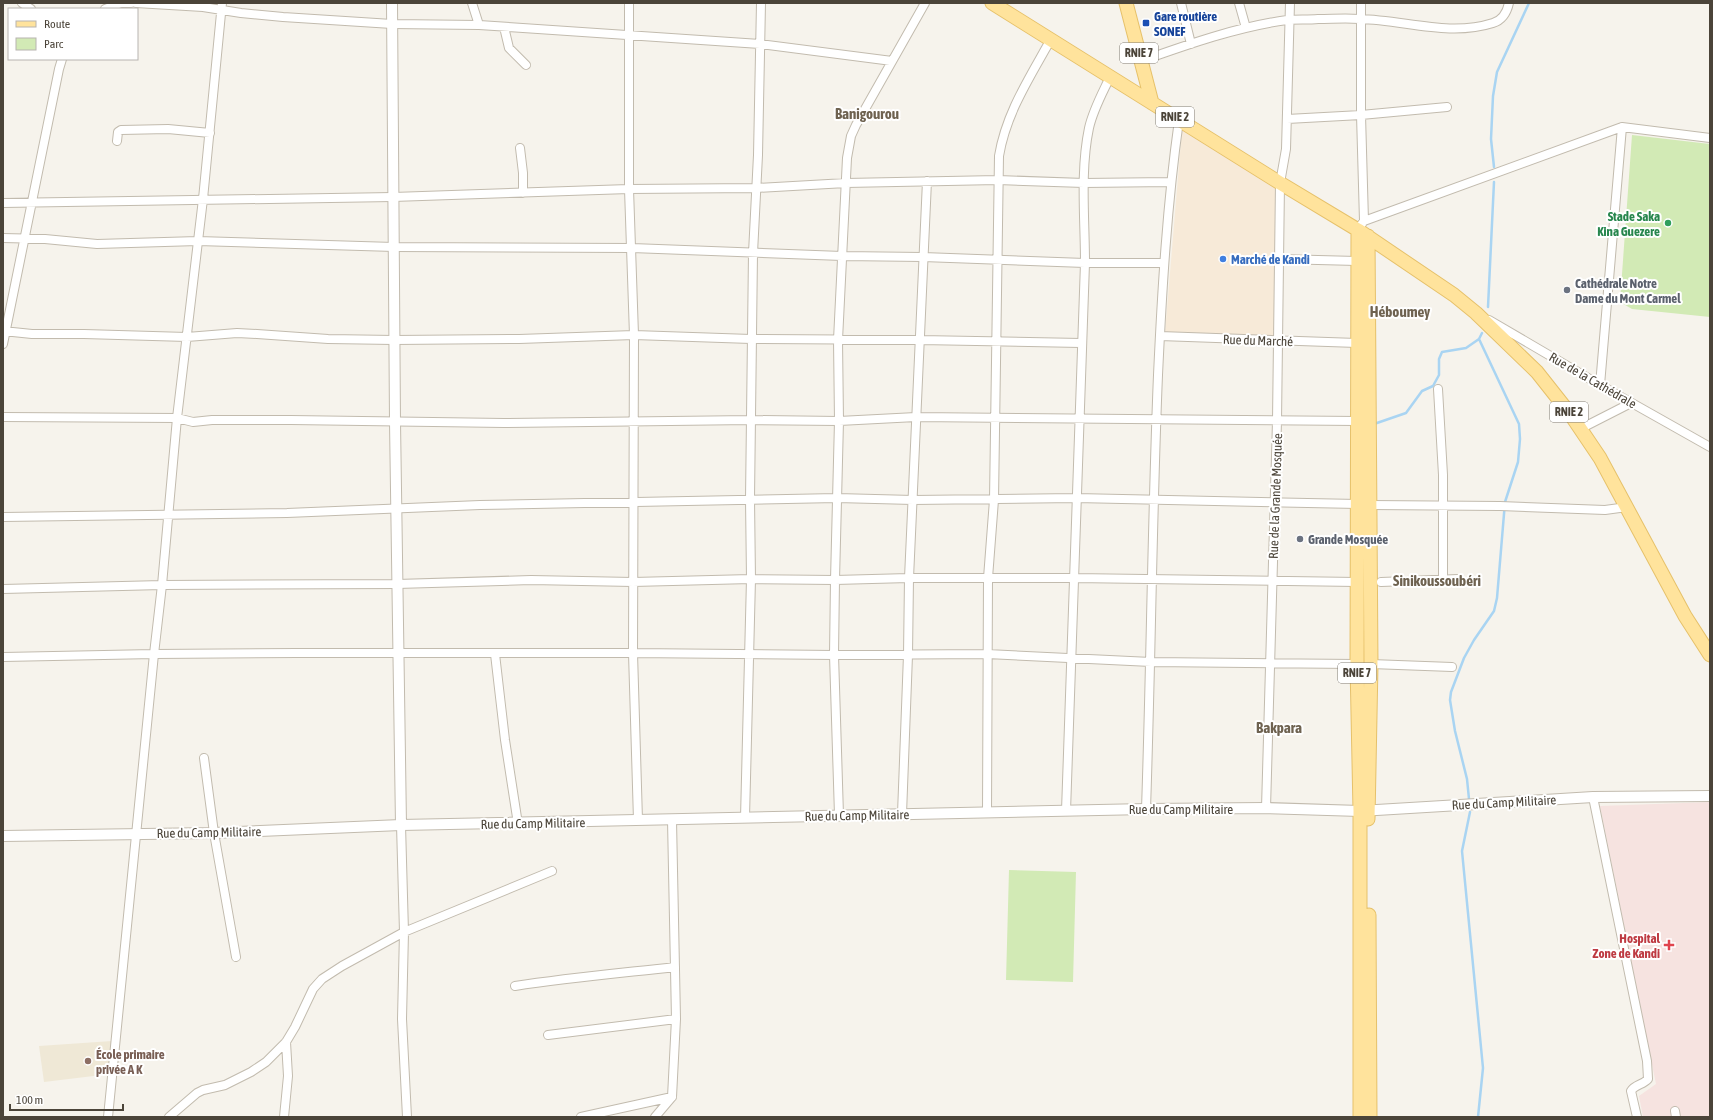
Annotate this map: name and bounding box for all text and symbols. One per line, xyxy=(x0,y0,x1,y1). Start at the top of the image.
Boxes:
legend xyxy=(8,8,138,60)
place label: Gare routière SONEF xyxy=(1154,9,1217,39)
text: Route xyxy=(44,17,70,31)
marker: Gare routière SONEF xyxy=(1141,18,1151,28)
text: Parc xyxy=(44,37,64,51)
road number: RNIE 7 xyxy=(1120,43,1158,63)
district label: Banigourou xyxy=(835,105,899,122)
road number: RNIE 2 xyxy=(1156,107,1194,127)
place label: Stade Saka Kina Guezere xyxy=(1597,209,1660,239)
marker: Stade Saka Kina Guezere xyxy=(1663,218,1673,228)
place label: Marché de Kandi xyxy=(1231,252,1310,267)
marker: Marché de Kandi xyxy=(1218,254,1228,264)
place label: Cathédrale Notre Dame du Mont Carmel xyxy=(1575,276,1681,306)
marker: Cathédrale Notre Dame du Mont Carmel xyxy=(1562,285,1572,295)
district label: Héboumey xyxy=(1370,303,1431,320)
street label: Rue du Marché xyxy=(1223,332,1293,349)
street label: Rue de la Cathédrale xyxy=(1546,349,1639,412)
road number: RNIE 2 xyxy=(1550,402,1588,422)
street label: Rue de la Grande Mosquée xyxy=(1266,433,1285,559)
place label: Grande Mosquée xyxy=(1308,532,1388,547)
marker: Grande Mosquée xyxy=(1295,534,1305,544)
district label: Sinikoussoubéri xyxy=(1393,572,1481,589)
road number: RNIE 7 xyxy=(1338,663,1376,683)
district label: Bakpara xyxy=(1256,719,1302,736)
street label: Rue du Camp Militaire xyxy=(1451,792,1557,813)
street label: Rue du Camp Militaire xyxy=(1129,802,1233,817)
street label: Rue du Camp Militaire xyxy=(805,807,909,824)
street label: Rue du Camp Militaire xyxy=(481,815,585,832)
street label: Rue du Camp Militaire xyxy=(157,824,261,841)
place label: Hospital Zone de Kandi xyxy=(1593,931,1661,961)
marker: Hospital Zone de Kandi xyxy=(1663,939,1675,951)
place label: École primaire privée A K xyxy=(96,1047,165,1077)
marker: École primaire privée A K xyxy=(83,1056,93,1066)
scale bar xyxy=(10,1086,123,1112)
text: 100 m xyxy=(16,1093,43,1107)

